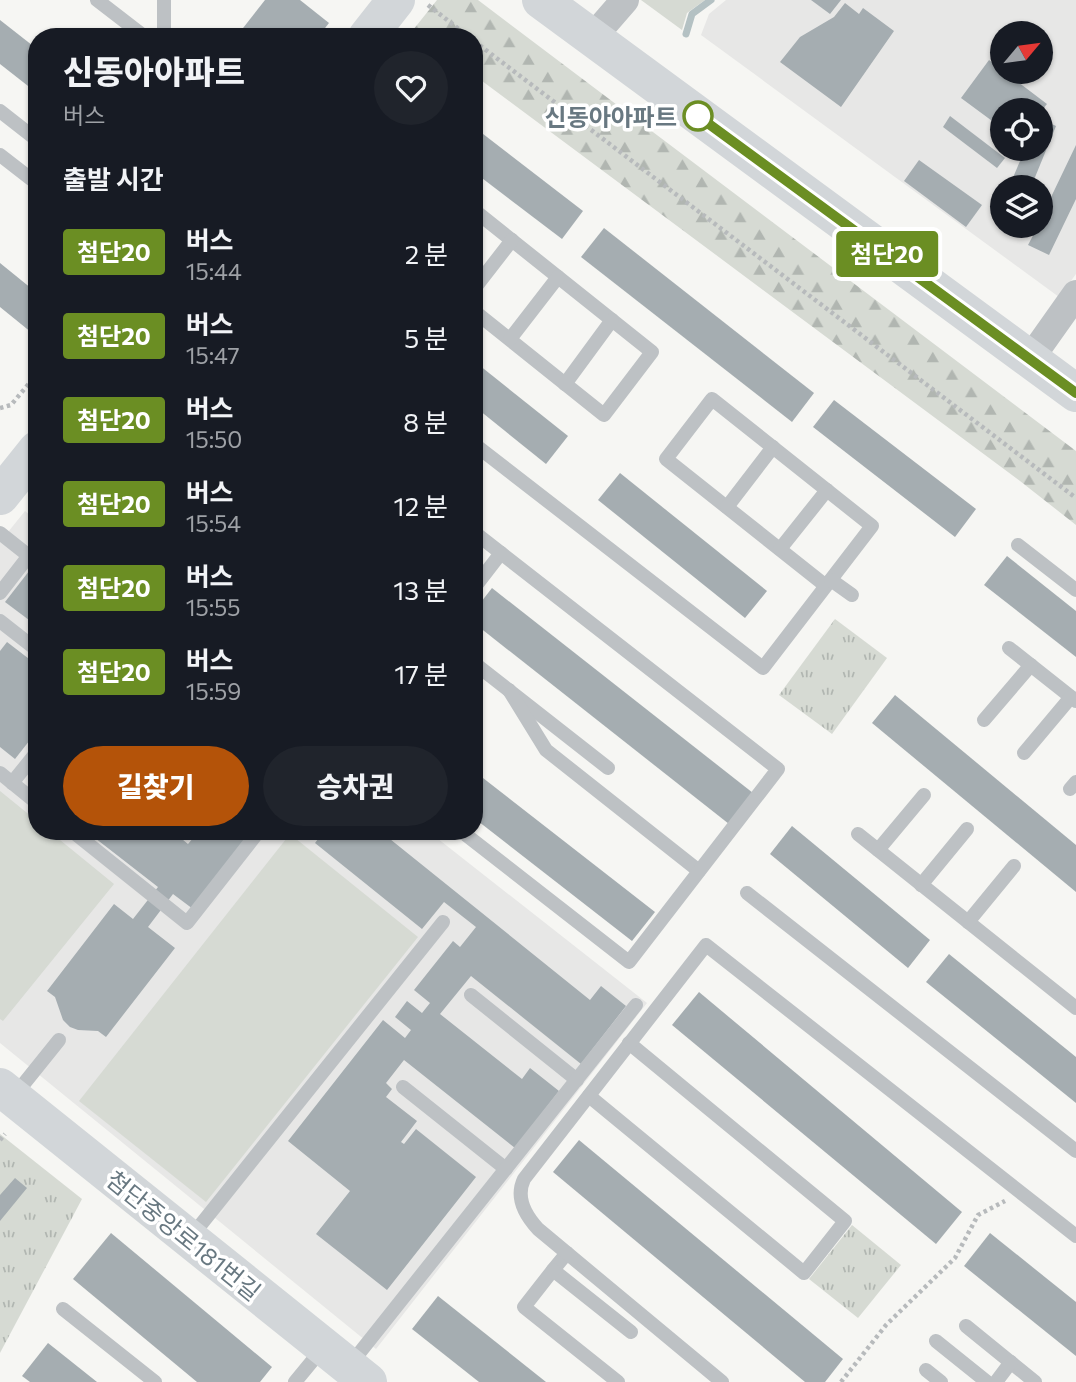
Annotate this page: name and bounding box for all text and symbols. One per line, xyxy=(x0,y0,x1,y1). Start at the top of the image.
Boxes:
north arrow xyxy=(990,21,1054,84)
map controls xyxy=(990,21,1053,238)
text: 신동아아파트 xyxy=(63,50,245,91)
button: heart xyxy=(374,51,448,125)
button: locate xyxy=(990,98,1053,161)
text: 버스 xyxy=(63,101,105,129)
marker: 신동아아파트 xyxy=(683,101,713,131)
place label: 신동아아파트 xyxy=(545,102,677,131)
text: 출발 시간 xyxy=(63,163,164,194)
button: layers xyxy=(990,175,1053,238)
text: 버스 xyxy=(186,224,233,255)
line badge: 첨단20 xyxy=(838,231,936,277)
text: 첨단20 xyxy=(77,237,151,266)
text: 2 분 xyxy=(405,238,448,269)
text: 첨단20 xyxy=(850,239,924,268)
text: 15:44 xyxy=(186,257,242,285)
text: 버스 xyxy=(186,308,233,339)
text: 첨단20 xyxy=(77,321,151,350)
text: 5 분 xyxy=(404,322,448,353)
text: 15:47 xyxy=(186,341,240,369)
text: 버스 xyxy=(186,392,233,423)
text: 첨단20 xyxy=(77,405,151,434)
text: 8 분 xyxy=(403,406,448,437)
text: 15:50 xyxy=(186,425,242,453)
text: 버스 xyxy=(186,476,233,507)
text: 첨단20 xyxy=(77,489,151,518)
text: 12 분 xyxy=(394,490,448,521)
text: 15:54 xyxy=(186,509,241,537)
text: 버스 xyxy=(186,560,233,591)
text: 첨단20 xyxy=(77,573,151,602)
text: 13 분 xyxy=(393,574,448,605)
text: 15:55 xyxy=(186,593,241,621)
text: 버스 xyxy=(186,644,233,675)
text: 첨단20 xyxy=(77,657,151,686)
text: 17 분 xyxy=(394,658,448,689)
text: 15:59 xyxy=(186,677,241,705)
button: 길찾기 xyxy=(63,746,249,826)
button: 승차권 xyxy=(263,746,448,826)
street label: 첨단중앙로181번길 xyxy=(101,1164,267,1306)

